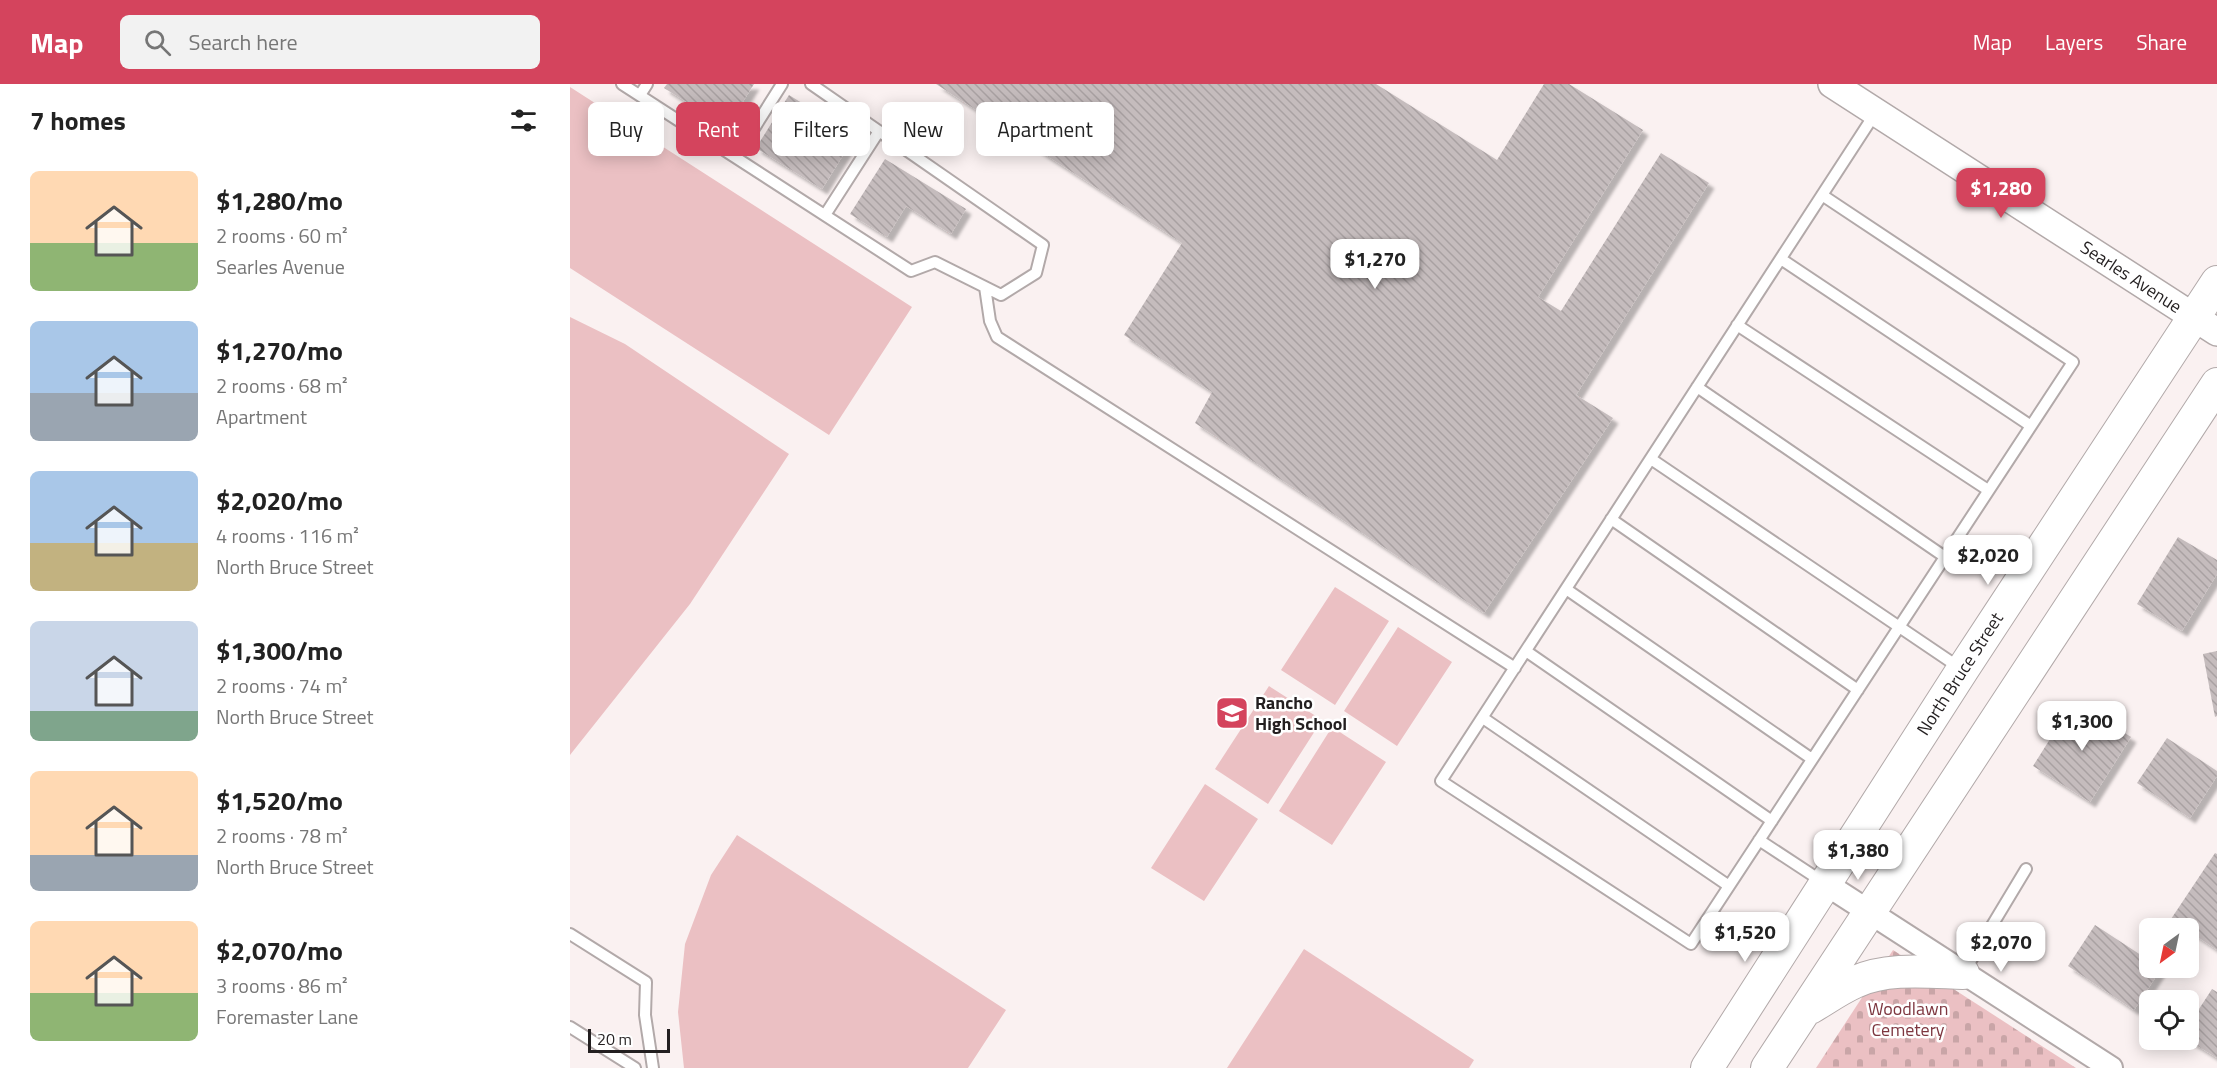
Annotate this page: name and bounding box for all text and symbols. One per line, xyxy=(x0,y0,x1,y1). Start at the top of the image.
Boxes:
search box xyxy=(120,15,540,69)
text: Map xyxy=(30,21,84,64)
text: Search here xyxy=(189,25,298,59)
icon: search xyxy=(141,26,174,59)
text: Map xyxy=(1973,26,2012,58)
text: Layers xyxy=(2045,26,2103,58)
text: Share xyxy=(2136,26,2187,58)
text: 7 homes xyxy=(30,101,126,140)
chip: Buy xyxy=(588,102,664,156)
chip: Rent xyxy=(676,102,760,156)
chip: Filters xyxy=(772,102,870,156)
chip: New xyxy=(882,102,964,156)
chip: Apartment xyxy=(976,102,1114,156)
icon: filters xyxy=(507,104,540,137)
pin: $1,280 xyxy=(1952,168,2050,219)
text: $1,280 xyxy=(1970,172,2032,203)
text: $1,280/mo xyxy=(216,181,343,220)
icon: home xyxy=(78,195,150,267)
text: 2 rooms · 60 m² xyxy=(216,220,348,251)
street label: Searles Avenue xyxy=(2075,234,2187,319)
pin: $1,270 xyxy=(1326,239,1424,290)
text: $1,270 xyxy=(1344,243,1406,274)
text: Searles Avenue xyxy=(216,251,345,282)
text: $1,270/mo xyxy=(216,331,343,370)
icon: home xyxy=(78,345,150,417)
text: 2 rooms · 68 m² xyxy=(216,370,348,401)
text: Apartment xyxy=(216,401,307,432)
text: $2,020/mo xyxy=(216,481,343,520)
icon: home xyxy=(78,495,150,567)
text: 4 rooms · 116 m² xyxy=(216,520,359,551)
pin: $2,020 xyxy=(1939,535,2037,586)
text: $2,020 xyxy=(1957,539,2019,570)
text: North Bruce Street xyxy=(216,551,374,582)
street label: North Bruce Street xyxy=(1910,606,2010,741)
text: $1,300/mo xyxy=(216,631,343,670)
icon: home xyxy=(78,645,150,717)
text: 2 rooms · 74 m² xyxy=(216,670,348,701)
place label: Rancho High School xyxy=(1255,689,1347,737)
school or university icon: Rancho High School xyxy=(1214,695,1250,731)
text: North Bruce Street xyxy=(216,701,374,732)
pin: $1,300 xyxy=(2033,701,2131,752)
text: $1,300 xyxy=(2051,705,2113,736)
text: $1,520/mo xyxy=(216,781,343,820)
icon: home xyxy=(78,795,150,867)
text: 2 rooms · 78 m² xyxy=(216,820,348,851)
pin: $1,380 xyxy=(1809,830,1907,881)
text: $1,380 xyxy=(1827,834,1889,865)
text: North Bruce Street xyxy=(216,851,374,882)
pin: $1,520 xyxy=(1696,912,1794,963)
text: $1,520 xyxy=(1714,916,1776,947)
north arrow xyxy=(2139,918,2199,978)
map controls xyxy=(2139,918,2199,1050)
pin: $2,070 xyxy=(1952,922,2050,973)
text: $2,070 xyxy=(1970,926,2032,957)
text: $2,070/mo xyxy=(216,931,343,970)
icon: home xyxy=(78,945,150,1017)
text: 3 rooms · 86 m² xyxy=(216,970,348,1001)
button: locate xyxy=(2139,990,2199,1050)
park label: Woodlawn Cemetery xyxy=(1868,995,1948,1043)
text: Foremaster Lane xyxy=(216,1001,358,1032)
scale bar xyxy=(588,1026,670,1054)
text: 20 m xyxy=(597,1027,632,1051)

